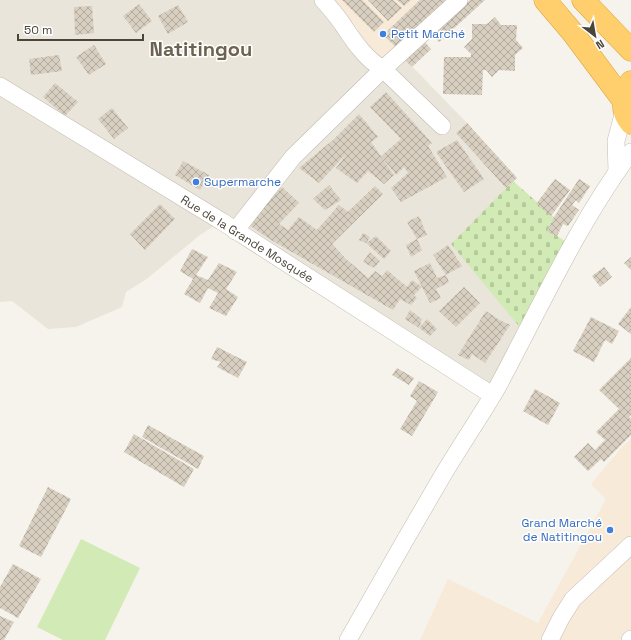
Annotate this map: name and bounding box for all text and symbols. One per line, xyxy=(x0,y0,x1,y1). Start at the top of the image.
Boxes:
scale bar xyxy=(18,16,143,42)
north arrow xyxy=(575,16,615,56)
text: 50 m xyxy=(24,22,52,38)
place label: Petit Marché xyxy=(391,26,465,42)
marker: Petit Marché xyxy=(378,29,388,39)
district label: Natitingou xyxy=(150,36,252,62)
text: N xyxy=(593,37,607,52)
place label: Supermarche xyxy=(204,174,281,190)
marker: Supermarche xyxy=(191,177,201,187)
street label: Rue de la Grande Mosquée xyxy=(178,191,316,287)
place label: Grand Marché de Natitingou xyxy=(521,515,602,545)
marker: Grand Marché de Natitingou xyxy=(605,525,615,535)

